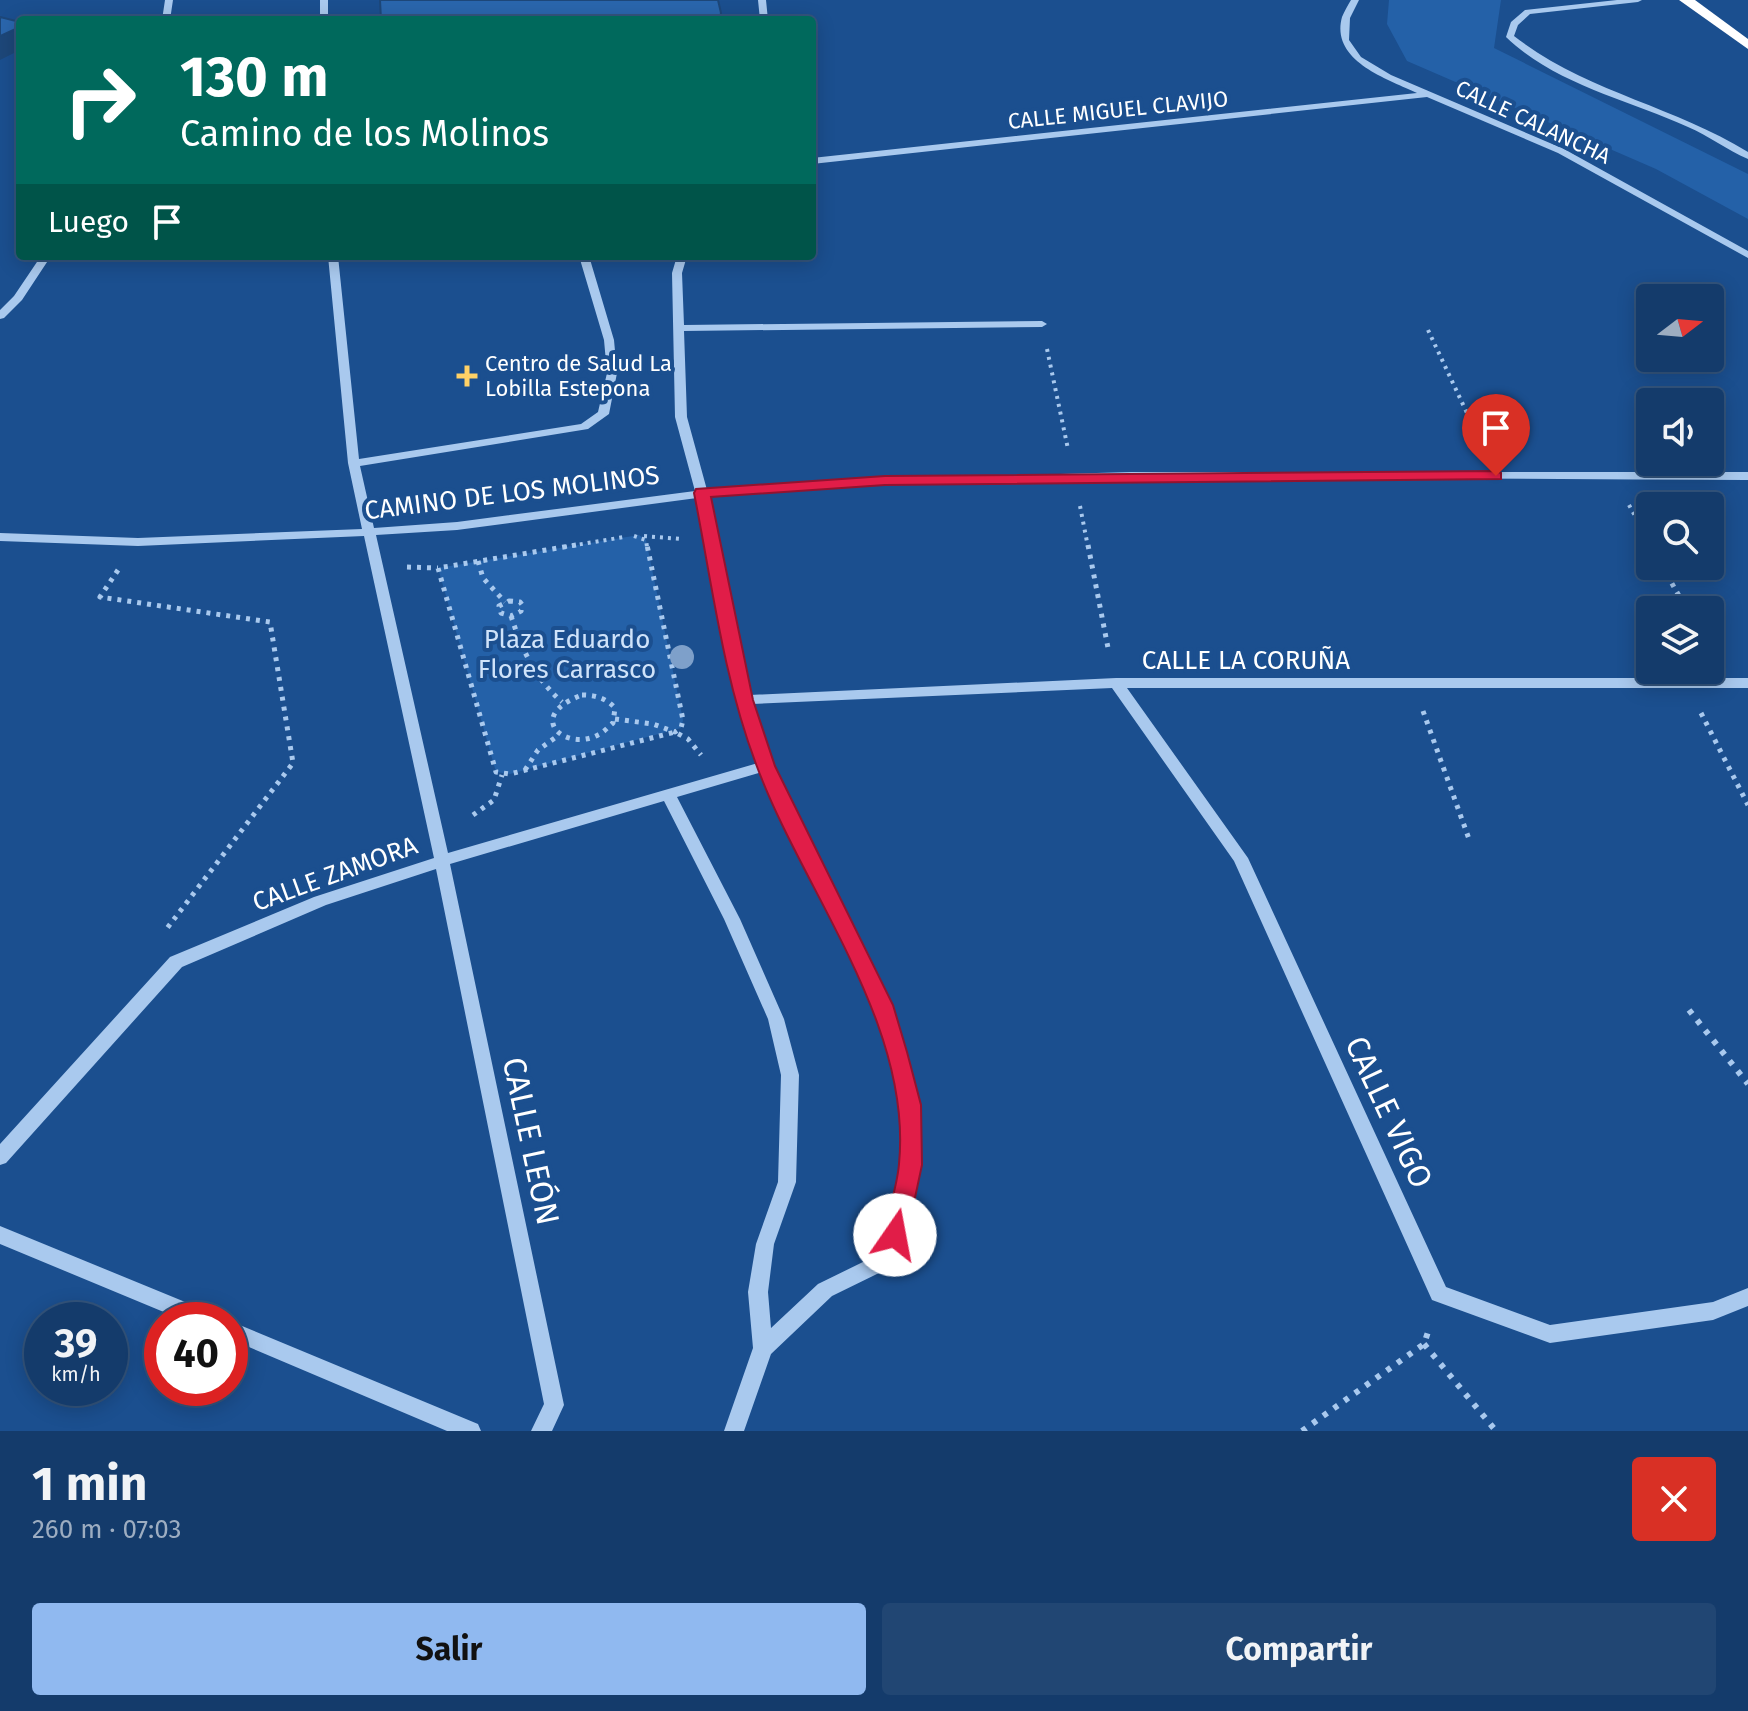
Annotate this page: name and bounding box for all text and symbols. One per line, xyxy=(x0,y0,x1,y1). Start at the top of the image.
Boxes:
text: 130 m xyxy=(180,44,328,111)
icon: right xyxy=(48,48,152,152)
street label: CALLE CALANCHA xyxy=(1451,74,1615,170)
street label: CALLE MIGUEL CLAVIJO xyxy=(1007,85,1229,135)
text: Camino de los Molinos xyxy=(180,112,549,156)
icon: arrive xyxy=(145,200,189,244)
text: Luego xyxy=(48,204,129,240)
north arrow xyxy=(1636,284,1724,372)
map controls xyxy=(1636,284,1724,684)
place label: Centro de Salud La Lobilla Estepona xyxy=(485,350,672,402)
marker: Centro de Salud La Lobilla Estepona xyxy=(456,365,478,387)
button: sound xyxy=(1636,388,1724,476)
pin xyxy=(1462,394,1530,476)
icon: arrive xyxy=(1474,406,1518,450)
street label: CAMINO DE LOS MOLINOS xyxy=(363,460,661,526)
button: search xyxy=(1636,492,1724,580)
button: layers xyxy=(1636,596,1724,684)
park label: Plaza Eduardo Flores Carrasco xyxy=(478,624,656,685)
street label: CALLE LA CORUÑA xyxy=(1142,645,1350,676)
street label: CALLE ZAMORA xyxy=(248,830,422,918)
street label: CALLE VIGO xyxy=(1337,1030,1441,1194)
street label: CALLE LEÓN xyxy=(495,1054,567,1228)
position arrow xyxy=(853,1193,937,1277)
speed limit sign: 40 xyxy=(144,1302,248,1406)
text: 39 xyxy=(55,1320,97,1368)
text: km/h xyxy=(51,1362,101,1386)
text: 1 min xyxy=(32,1455,147,1513)
button: close xyxy=(1632,1457,1716,1541)
text: 260 m · 07:03 xyxy=(32,1514,181,1545)
button: Salir xyxy=(32,1603,866,1695)
button: Compartir xyxy=(882,1603,1716,1695)

